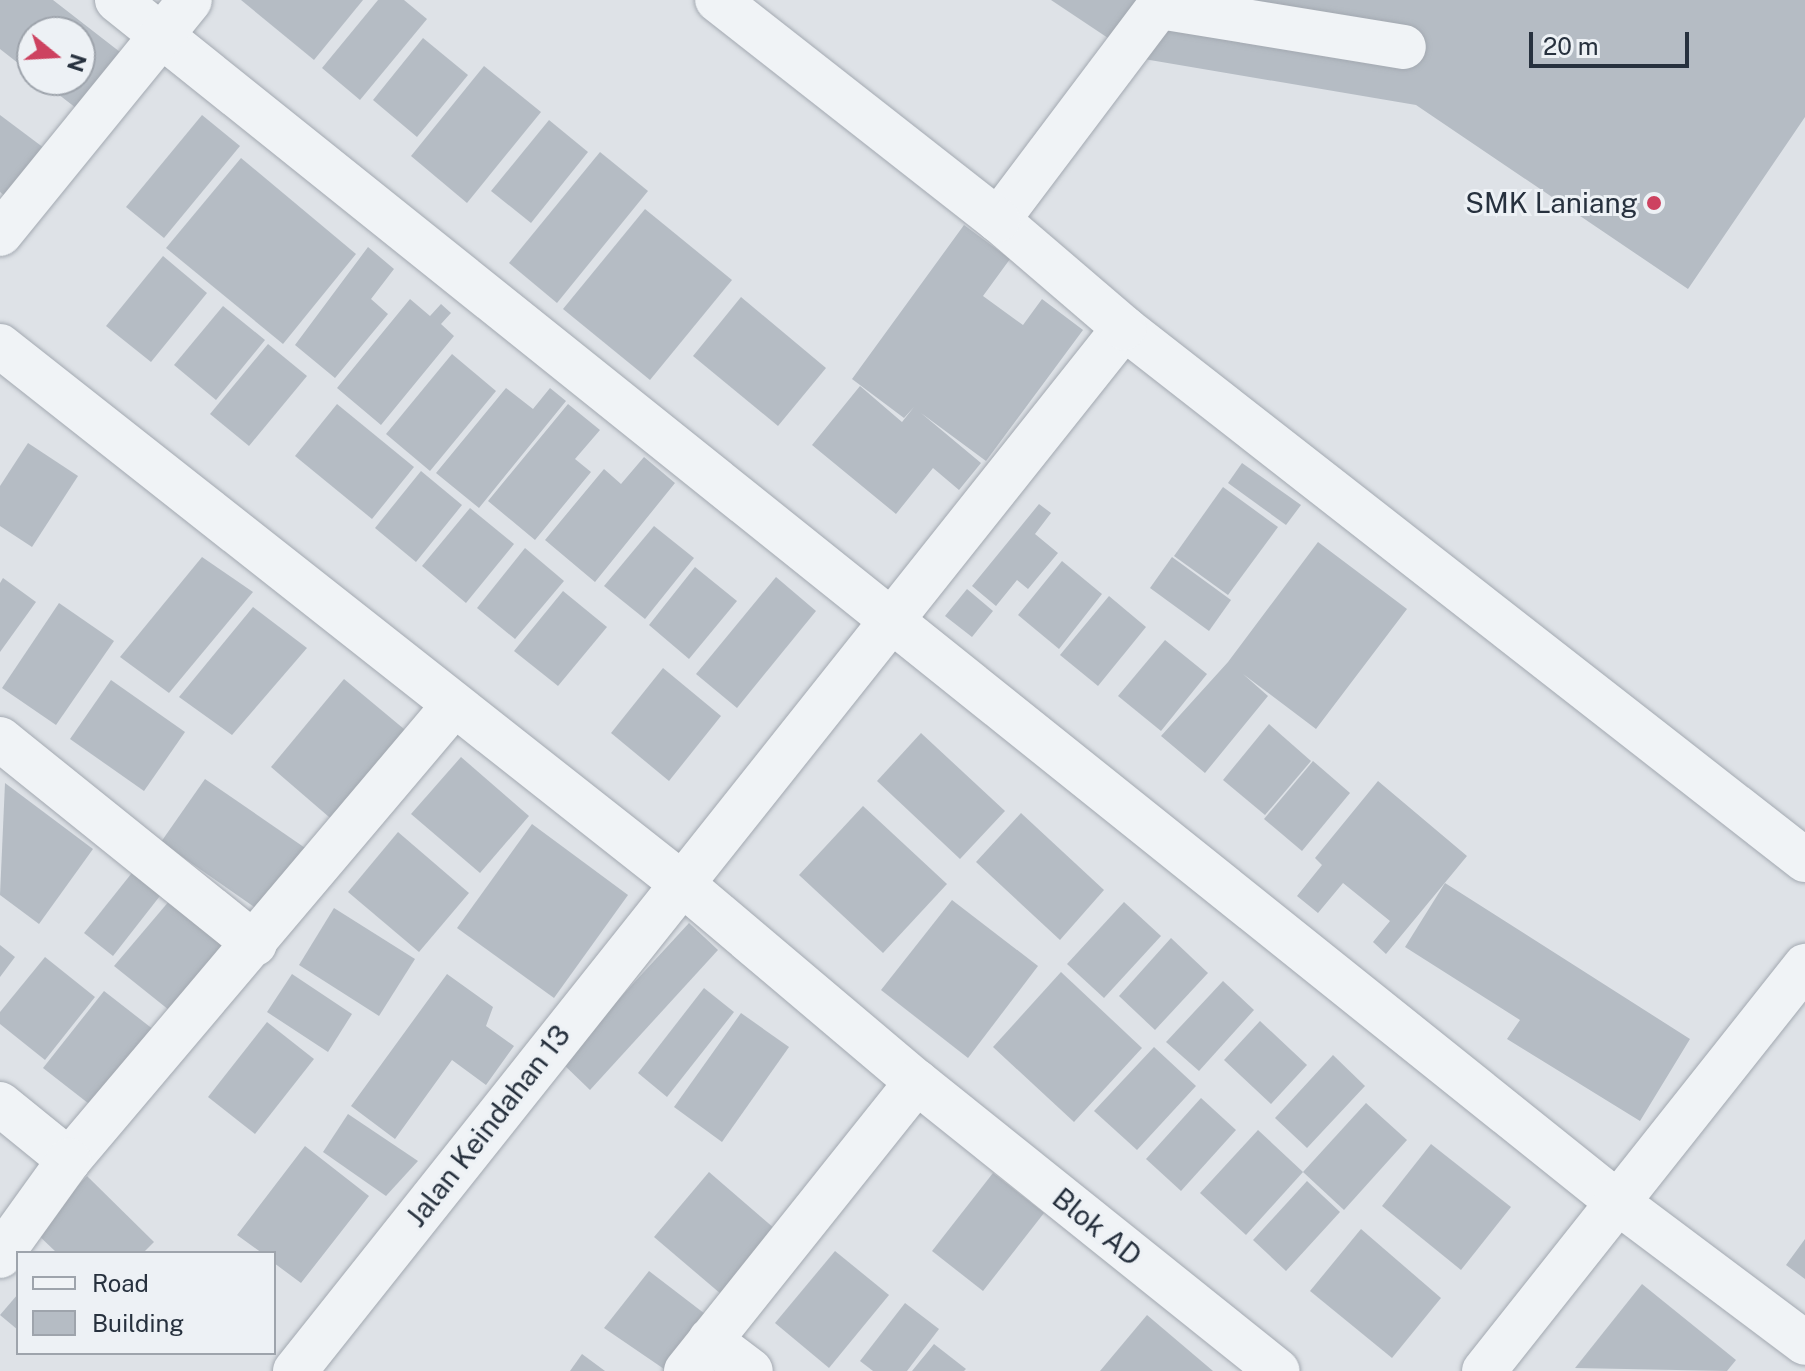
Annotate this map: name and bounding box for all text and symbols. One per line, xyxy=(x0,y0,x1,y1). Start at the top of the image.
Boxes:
north arrow xyxy=(16,16,96,96)
scale bar xyxy=(1533,16,1693,66)
text: 20 m xyxy=(1543,32,1599,60)
text: N xyxy=(62,51,92,75)
place label: SMK Laniang xyxy=(1465,186,1638,220)
marker: SMK Laniang xyxy=(1645,194,1663,212)
street label: Jalan Keindahan 13 xyxy=(399,1019,577,1233)
street label: Blok AD xyxy=(1046,1181,1148,1273)
legend xyxy=(16,1251,276,1355)
text: Road xyxy=(92,1269,149,1297)
text: Building xyxy=(92,1309,184,1337)

